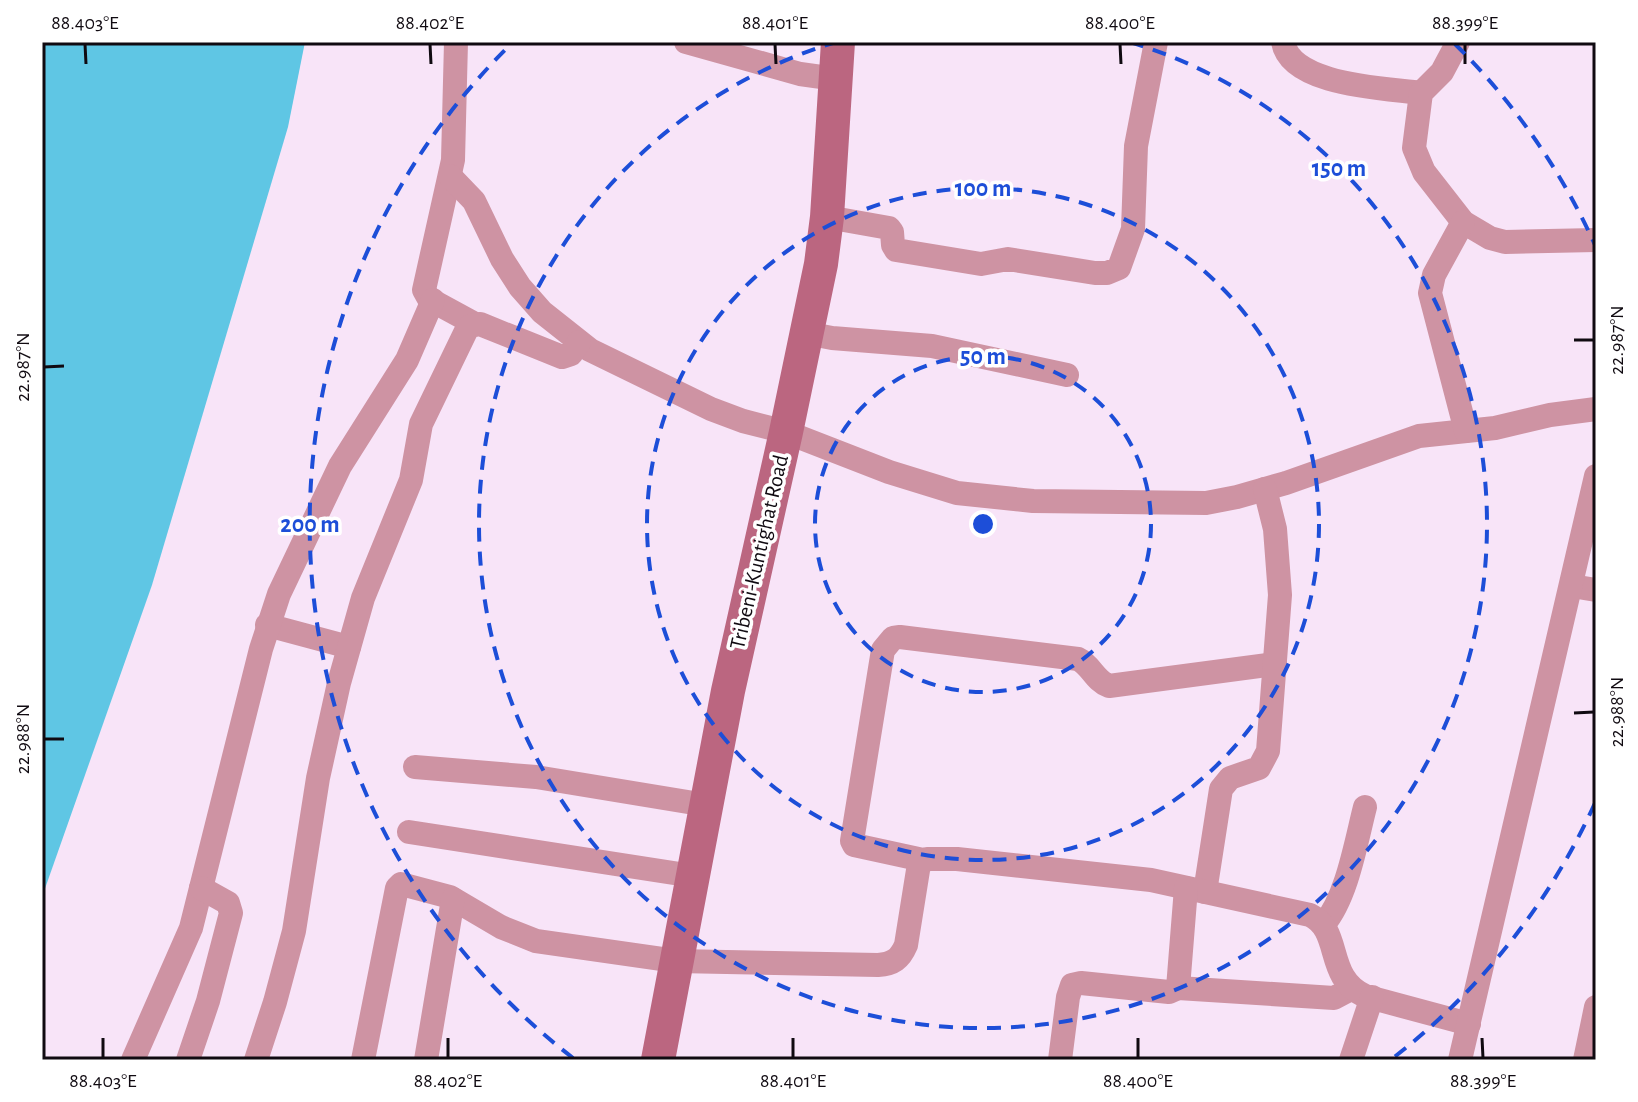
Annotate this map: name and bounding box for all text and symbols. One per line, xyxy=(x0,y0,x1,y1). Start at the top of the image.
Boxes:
text: 88.403°E xyxy=(51,13,119,33)
text: 88.402°E xyxy=(396,13,465,33)
text: 88.401°E xyxy=(742,13,808,33)
text: 88.400°E xyxy=(1085,13,1155,33)
text: 88.399°E xyxy=(1432,13,1498,33)
text: 150 m xyxy=(1312,157,1366,181)
text: 100 m xyxy=(955,177,1011,201)
text: 22.987°N xyxy=(1607,305,1627,375)
text: 22.987°N xyxy=(13,332,33,402)
text: 50 m xyxy=(960,345,1006,369)
street label: Tribeni-Kuntighat Road xyxy=(726,453,792,651)
centre of rings xyxy=(969,510,997,538)
text: 200 m xyxy=(280,513,340,537)
text: 22.988°N xyxy=(1607,677,1627,747)
text: 22.988°N xyxy=(13,704,33,774)
text: 88.403°E xyxy=(69,1071,137,1091)
text: 88.402°E xyxy=(414,1071,483,1091)
text: 88.401°E xyxy=(760,1071,826,1091)
text: 88.400°E xyxy=(1103,1071,1173,1091)
text: 88.399°E xyxy=(1450,1071,1516,1091)

